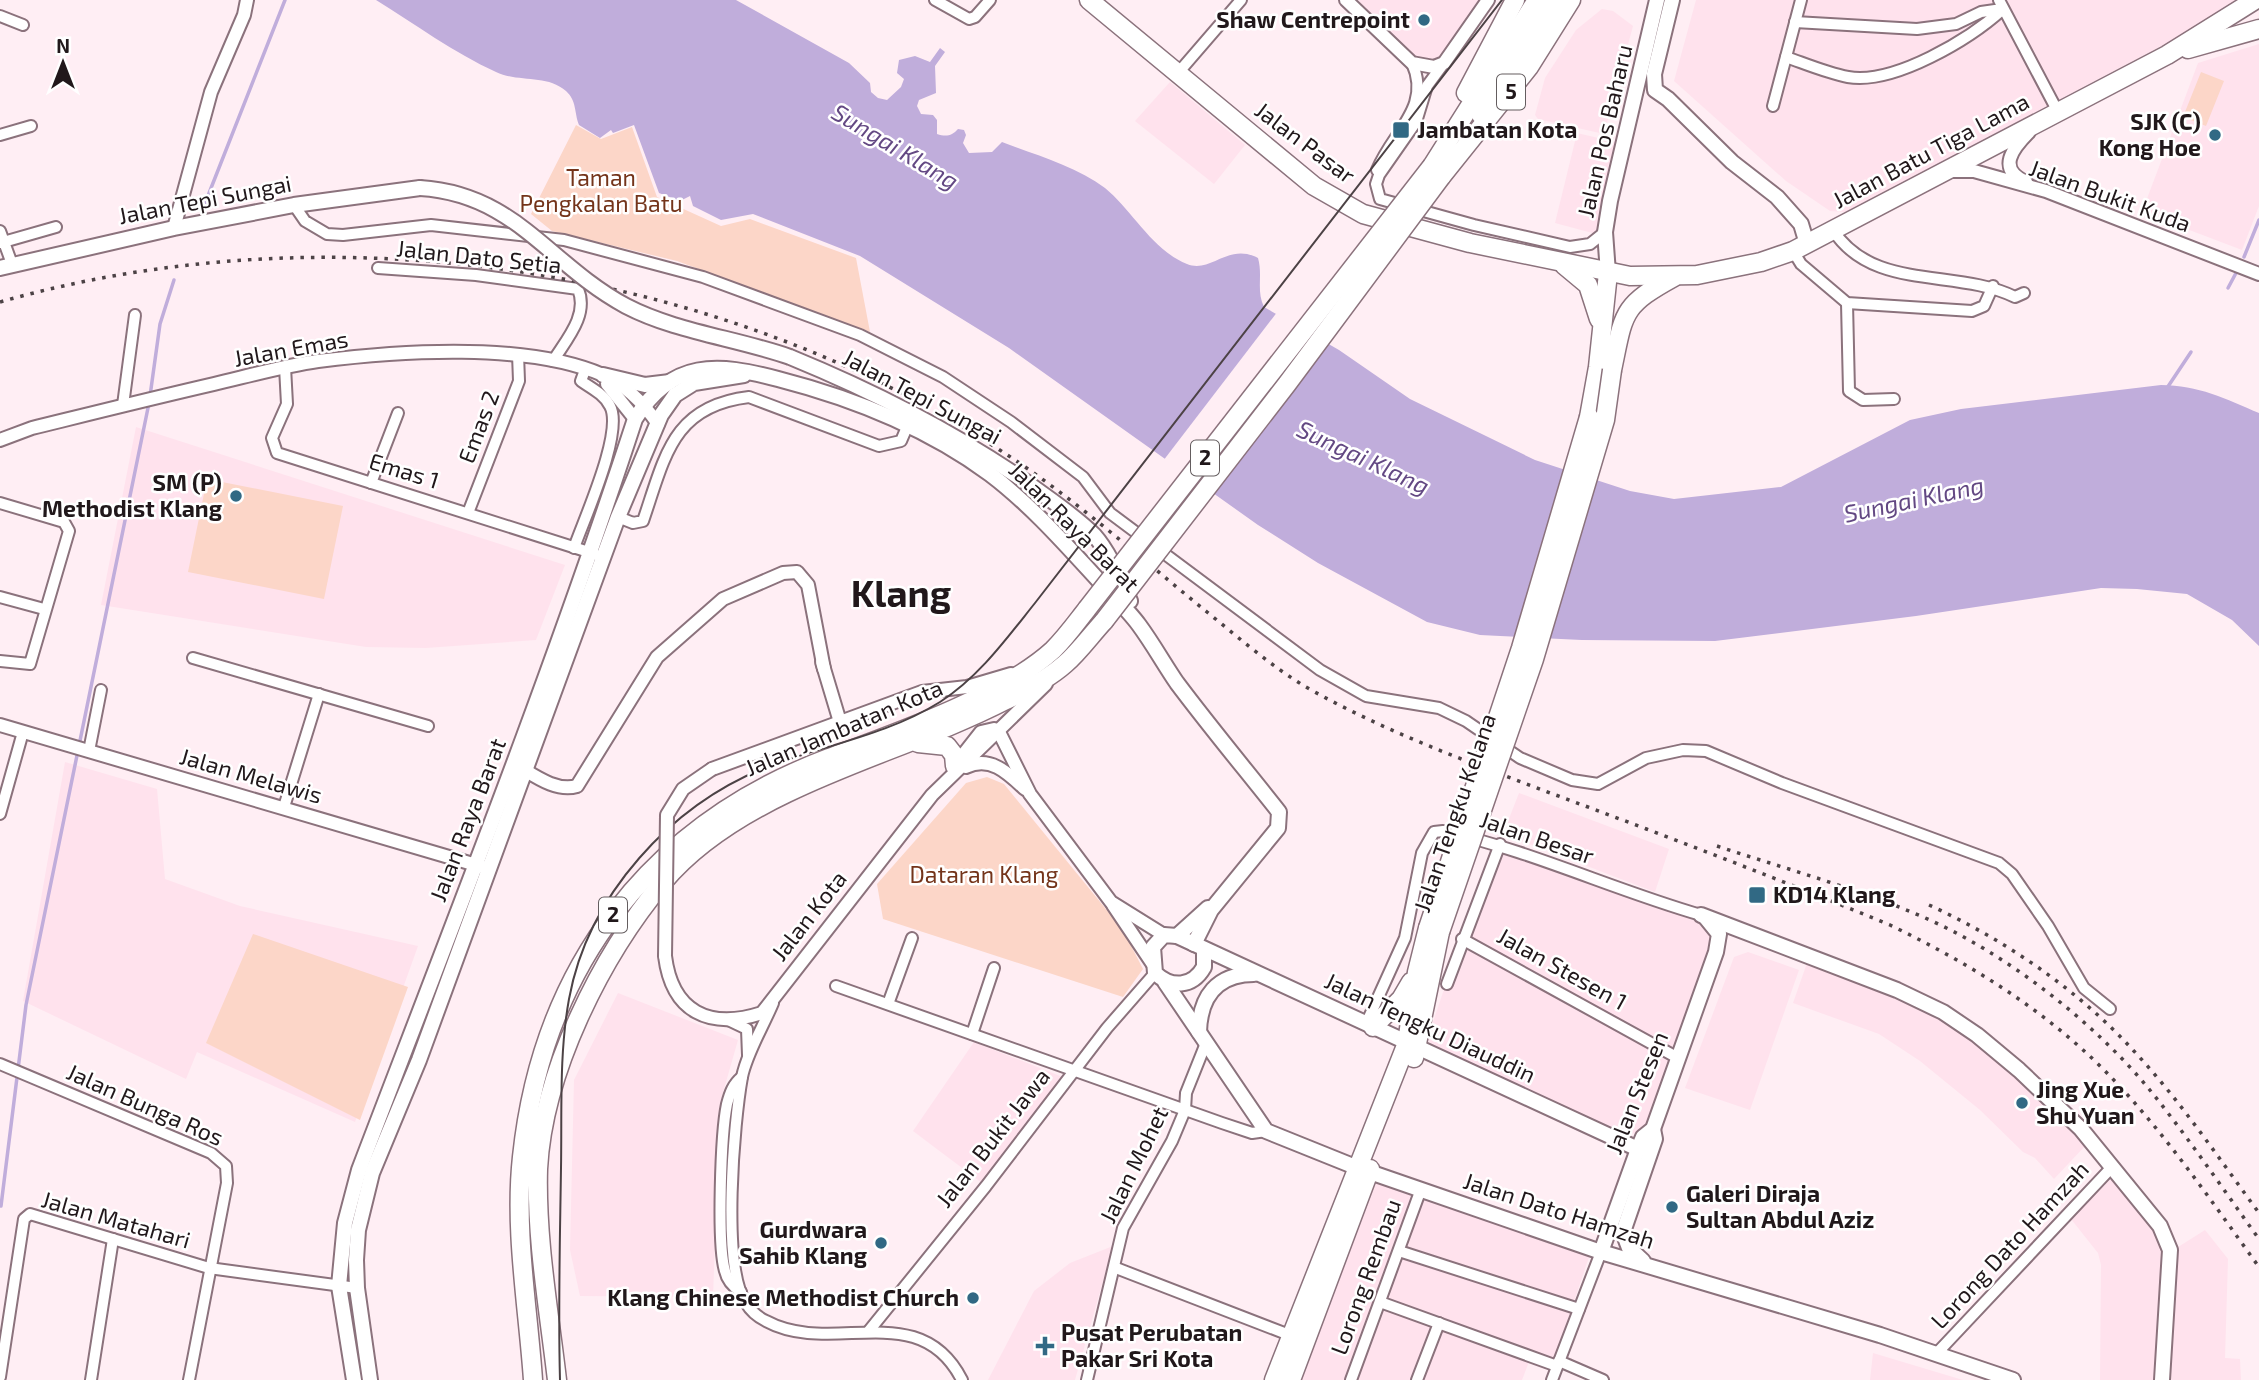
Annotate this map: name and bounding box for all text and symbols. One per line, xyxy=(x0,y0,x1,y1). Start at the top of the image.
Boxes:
place label: Shaw Centrepoint xyxy=(1216,5,1410,33)
marker: Shaw Centrepoint xyxy=(1416,12,1432,28)
north arrow xyxy=(28,28,98,98)
text: N xyxy=(56,34,70,57)
street label: Jalan Pos Baharu xyxy=(1570,41,1638,220)
road number: 5 xyxy=(1497,74,1525,110)
street label: Jalan Batu Tiga Lama xyxy=(1827,86,2034,214)
street label: Jalan Pasar xyxy=(1250,95,1361,189)
water label: Sungai Klang xyxy=(827,97,964,195)
place label: SJK (C) Kong Hoe xyxy=(2099,107,2201,161)
place label: Jambatan Kota xyxy=(1417,115,1577,143)
marker: Jambatan Kota xyxy=(1391,120,1411,140)
marker: SJK (C) Kong Hoe xyxy=(2207,127,2223,143)
street label: Jalan Bukit Kuda xyxy=(2026,153,2195,237)
park label: Taman Pengkalan Batu xyxy=(519,163,683,217)
street label: Jalan Tepi Sungai xyxy=(116,169,294,230)
street label: Jalan Dato Setia xyxy=(395,233,563,279)
street label: Jalan Emas xyxy=(231,324,350,372)
street label: Jalan Tepi Sungai xyxy=(838,343,1007,450)
street label: Emas 2 xyxy=(451,386,505,467)
water label: Sungai Klang xyxy=(1293,413,1434,500)
road number: 2 xyxy=(1191,440,1219,476)
street label: Emas 1 xyxy=(366,446,443,494)
street label: Jalan Raya Barat xyxy=(1004,455,1146,597)
place label: SM (P) Methodist Klang xyxy=(42,468,223,522)
water label: Sungai Klang xyxy=(1841,470,1986,528)
marker: SM (P) Methodist Klang xyxy=(228,488,244,504)
district label: Klang xyxy=(851,570,952,614)
street label: Jalan Jambatan Kota xyxy=(741,673,947,781)
street label: Jalan Tengku Kelana xyxy=(1407,710,1501,916)
street label: Jalan Raya Barat xyxy=(423,734,511,905)
street label: Jalan Melawis xyxy=(177,741,326,809)
street label: Jalan Besar xyxy=(1477,805,1598,870)
park label: Dataran Klang xyxy=(910,860,1059,888)
street label: Jalan Kota xyxy=(765,865,852,966)
place label: KD14 Klang xyxy=(1773,880,1896,908)
marker: KD14 Klang xyxy=(1747,885,1767,905)
road number: 2 xyxy=(599,898,627,932)
street label: Jalan Stesen 1 xyxy=(1493,921,1632,1015)
street label: Jalan Tengku Diauddin xyxy=(1321,966,1540,1088)
street label: Jalan Stesen xyxy=(1599,1027,1673,1158)
street label: Jalan Bunga Ros xyxy=(63,1057,228,1151)
street label: Jalan Bukit Jawa xyxy=(929,1062,1055,1212)
place label: Jing Xue Shu Yuan xyxy=(2036,1075,2135,1129)
marker: Jing Xue Shu Yuan xyxy=(2014,1095,2030,1111)
street label: Jalan Mohet xyxy=(1093,1102,1173,1227)
street label: Lorong Dato Hamzah xyxy=(1924,1155,2094,1334)
street label: Jalan Dato Hamzah xyxy=(1460,1166,1658,1254)
place label: Galeri Diraja Sultan Abdul Aziz xyxy=(1686,1179,1874,1233)
street label: Jalan Matahari xyxy=(39,1184,194,1254)
street label: Lorong Rembau xyxy=(1324,1195,1406,1358)
marker: Galeri Diraja Sultan Abdul Aziz xyxy=(1664,1199,1680,1215)
place label: Gurdwara Sahib Klang xyxy=(739,1215,868,1269)
marker: Gurdwara Sahib Klang xyxy=(873,1235,889,1251)
place label: Klang Chinese Methodist Church xyxy=(607,1283,959,1311)
marker: Klang Chinese Methodist Church xyxy=(965,1290,981,1306)
place label: Pusat Perubatan Pakar Sri Kota xyxy=(1061,1318,1242,1372)
marker: Pusat Perubatan Pakar Sri Kota xyxy=(1035,1336,1055,1356)

